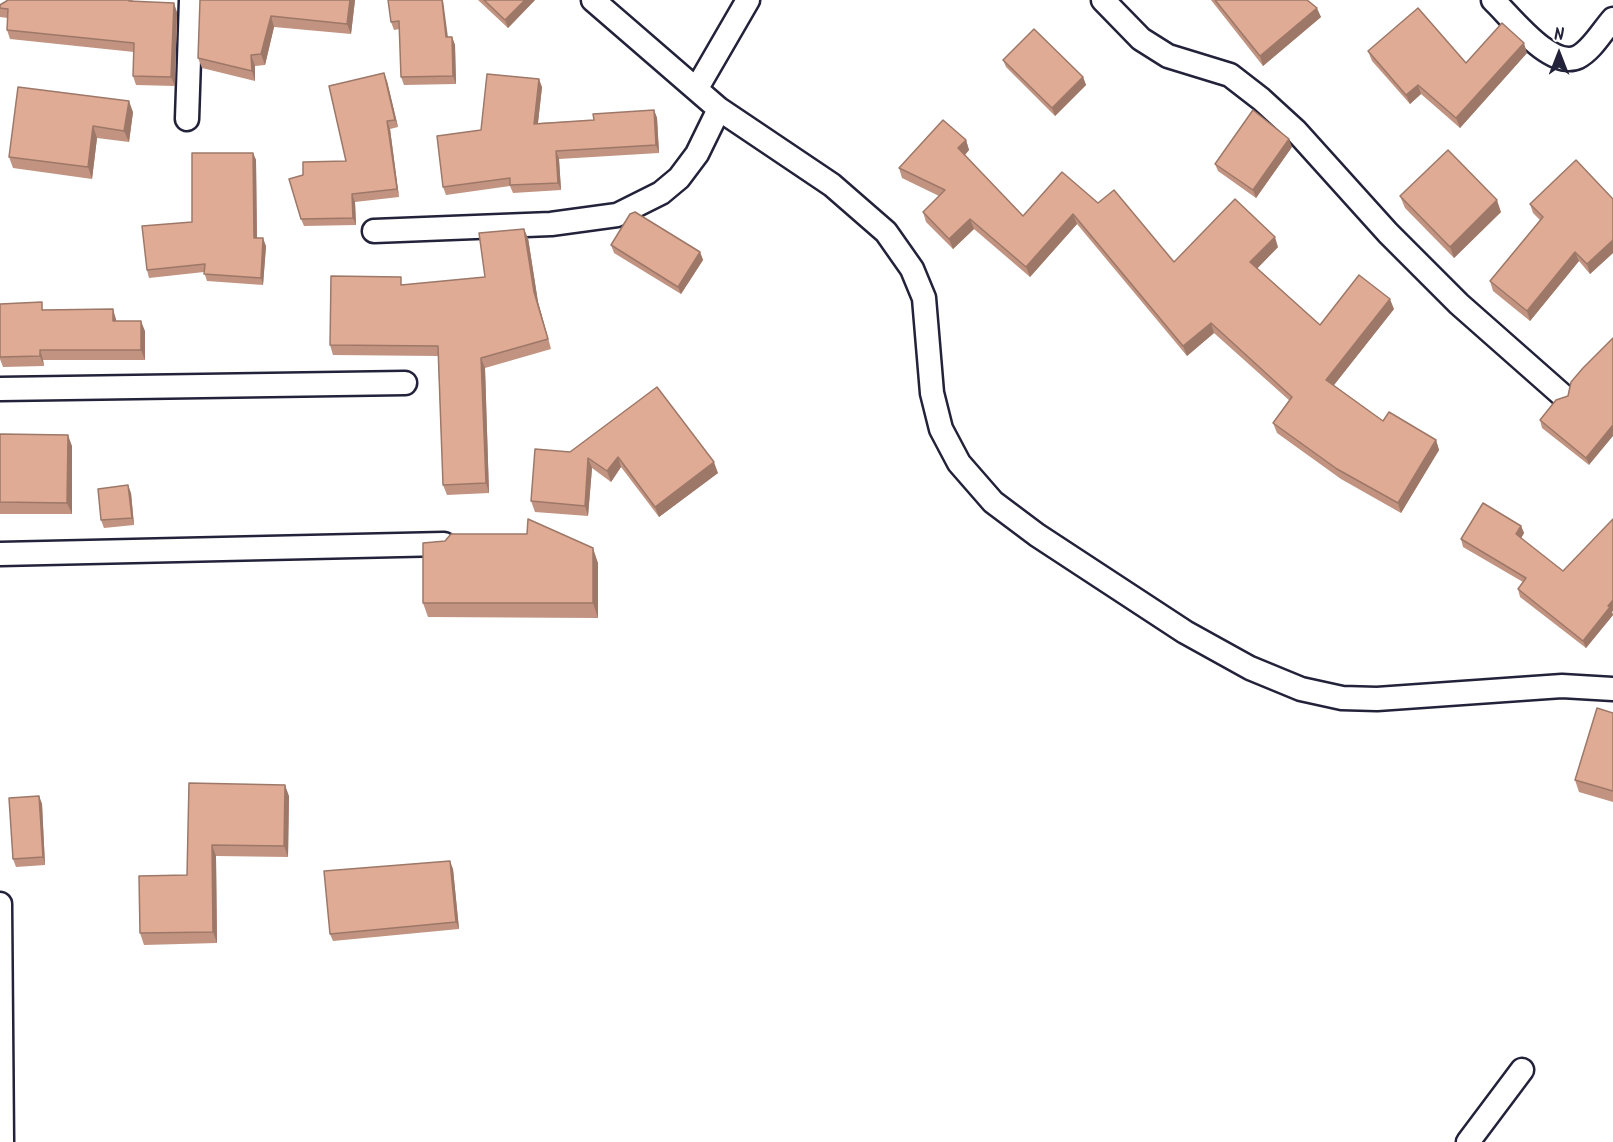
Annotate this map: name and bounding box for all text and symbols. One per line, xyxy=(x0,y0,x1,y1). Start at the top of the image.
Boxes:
text: N xyxy=(1554,23,1564,48)
north arrow xyxy=(1529,24,1589,84)

